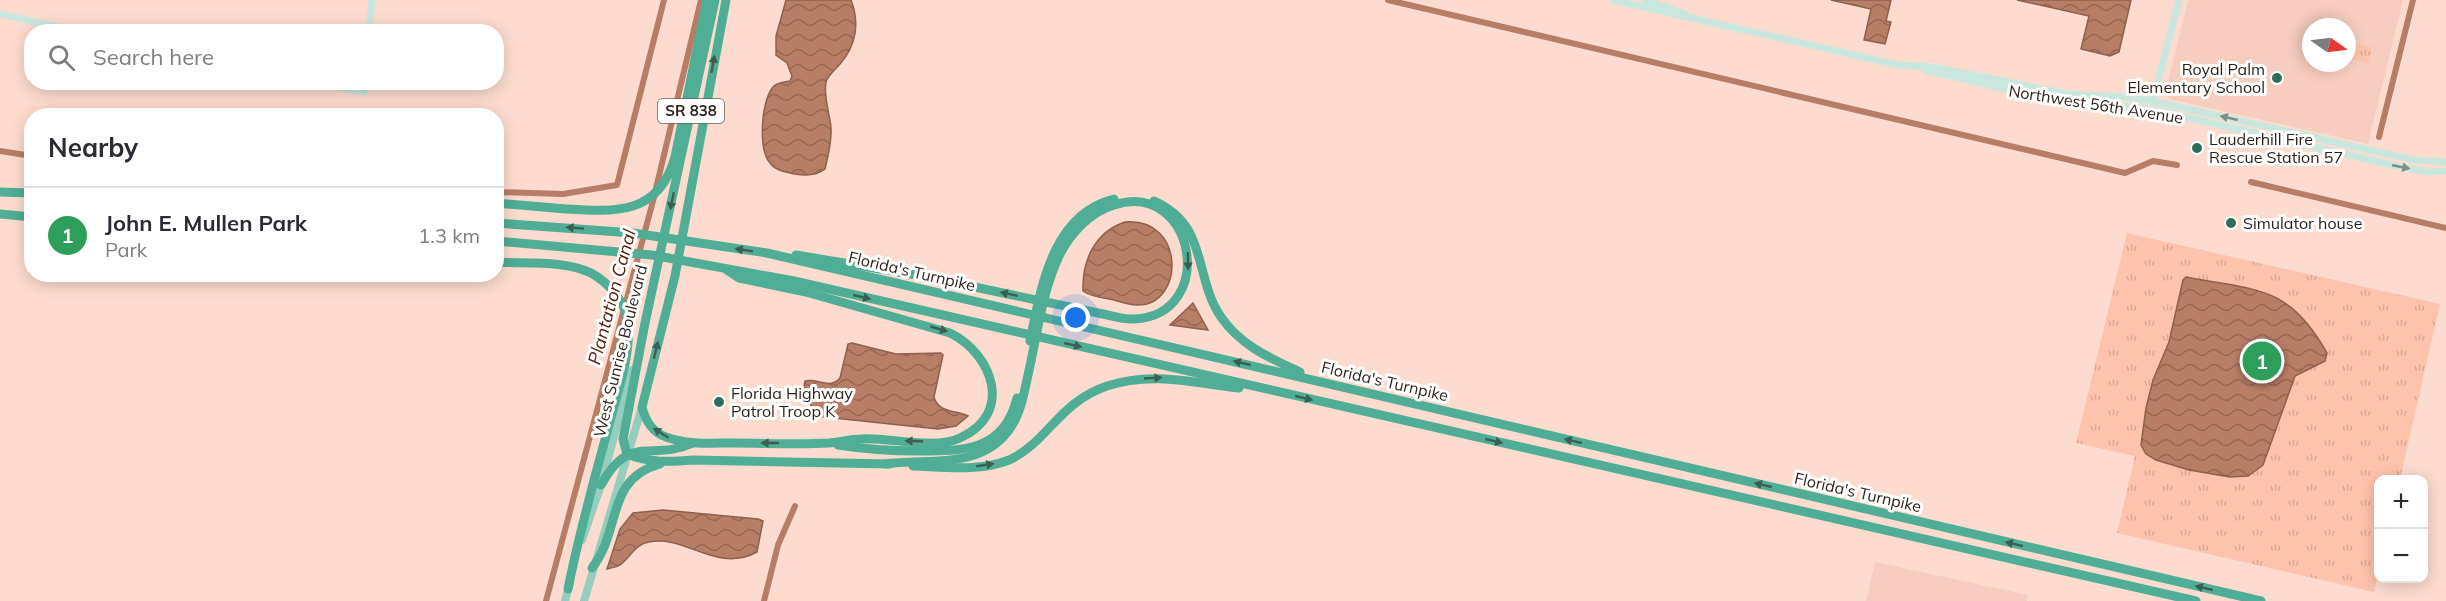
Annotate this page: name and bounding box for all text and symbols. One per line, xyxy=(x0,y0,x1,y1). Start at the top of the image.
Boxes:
north arrow xyxy=(2302,18,2356,72)
search box xyxy=(24,24,504,90)
icon: search xyxy=(45,41,78,74)
text: Search here xyxy=(93,43,214,71)
one-way arrow xyxy=(709,55,718,74)
place label: Royal Palm Elementary School xyxy=(2127,59,2265,97)
marker: Royal Palm Elementary School xyxy=(2270,71,2284,85)
street label: Northwest 56th Avenue xyxy=(2007,80,2185,128)
road number: SR 838 xyxy=(658,99,724,123)
one-way arrow xyxy=(2219,113,2238,123)
place label: Lauderhill Fire Rescue Station 57 xyxy=(2209,129,2343,167)
text: Nearby xyxy=(48,131,138,164)
marker: Lauderhill Fire Rescue Station 57 xyxy=(2190,141,2204,155)
one-way arrow xyxy=(2392,163,2411,172)
one-way arrow xyxy=(667,192,676,211)
text: John E. Mullen Park xyxy=(105,209,307,237)
place label: Simulator house xyxy=(2243,213,2363,233)
marker: Simulator house xyxy=(2224,216,2238,230)
text: 1 xyxy=(62,223,74,248)
text: 1.3 km xyxy=(418,223,480,248)
one-way arrow xyxy=(566,223,585,233)
water label: Plantation Canal xyxy=(582,226,641,367)
text: Park xyxy=(105,237,147,262)
one-way arrow xyxy=(735,245,754,254)
street label: Florida's Turnpike xyxy=(847,247,977,295)
one-way arrow xyxy=(1183,251,1193,270)
street label: West Sunrise Boulevard xyxy=(589,263,651,439)
one-way arrow xyxy=(999,289,1018,298)
one-way arrow xyxy=(853,292,871,302)
your location xyxy=(1061,303,1090,332)
one-way arrow xyxy=(930,325,949,335)
pin: 1 xyxy=(2242,338,2282,384)
one-way arrow xyxy=(1064,340,1082,350)
one-way arrow xyxy=(651,341,661,359)
one-way arrow xyxy=(1232,357,1251,367)
street label: Florida's Turnpike xyxy=(1320,357,1450,405)
one-way arrow xyxy=(1143,374,1162,383)
place label: Florida Highway Patrol Troop K xyxy=(731,383,853,421)
one-way arrow xyxy=(1295,393,1313,403)
marker: Florida Highway Patrol Troop K xyxy=(712,395,726,409)
one-way arrow xyxy=(652,428,669,438)
one-way arrow xyxy=(904,436,923,446)
one-way arrow xyxy=(1485,436,1503,446)
one-way arrow xyxy=(1563,436,1582,445)
one-way arrow xyxy=(760,438,779,448)
one-way arrow xyxy=(976,461,995,470)
street label: Florida's Turnpike xyxy=(1793,468,1923,516)
map controls xyxy=(2374,475,2428,583)
button: + xyxy=(2374,475,2428,529)
one-way arrow xyxy=(1754,480,1772,490)
button: − xyxy=(2374,529,2428,583)
one-way arrow xyxy=(2005,538,2024,548)
one-way arrow xyxy=(2195,582,2214,592)

